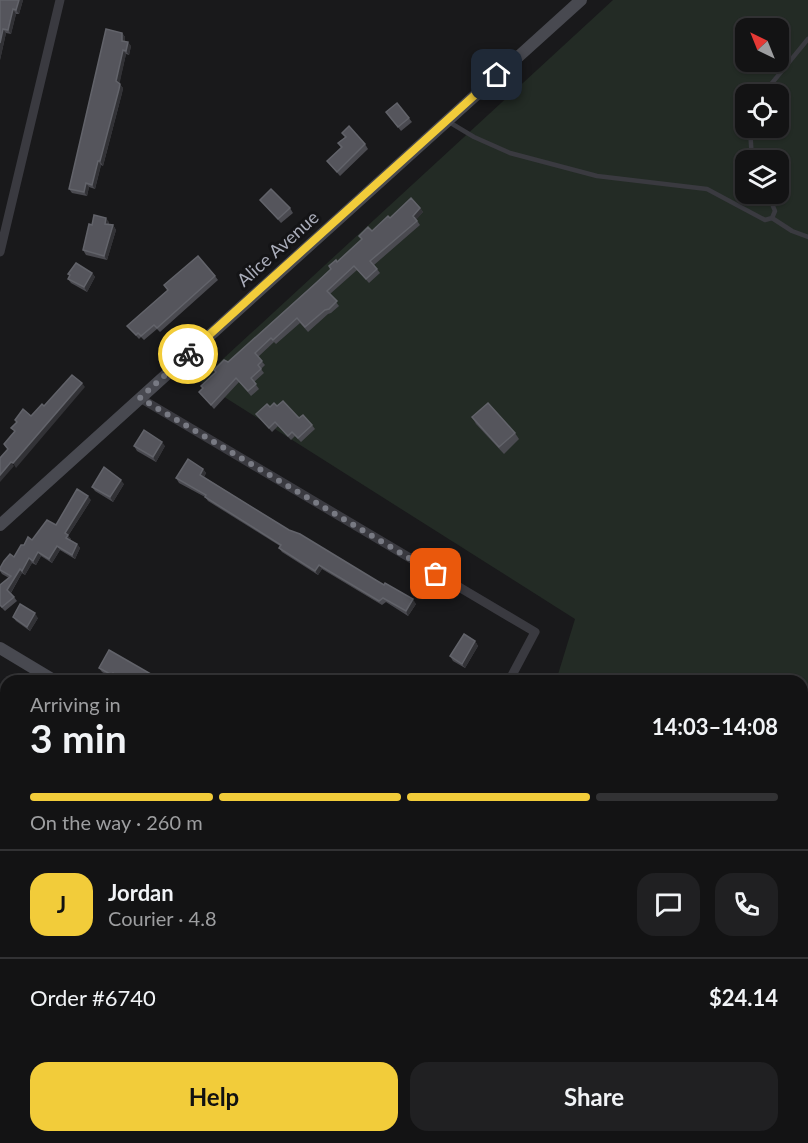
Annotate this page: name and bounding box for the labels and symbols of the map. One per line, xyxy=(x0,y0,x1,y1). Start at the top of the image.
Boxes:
north arrow xyxy=(735,18,789,72)
pin xyxy=(471,49,522,100)
street label: Alice Avenue xyxy=(232,206,323,291)
courier xyxy=(158,324,218,384)
pin xyxy=(410,548,461,599)

